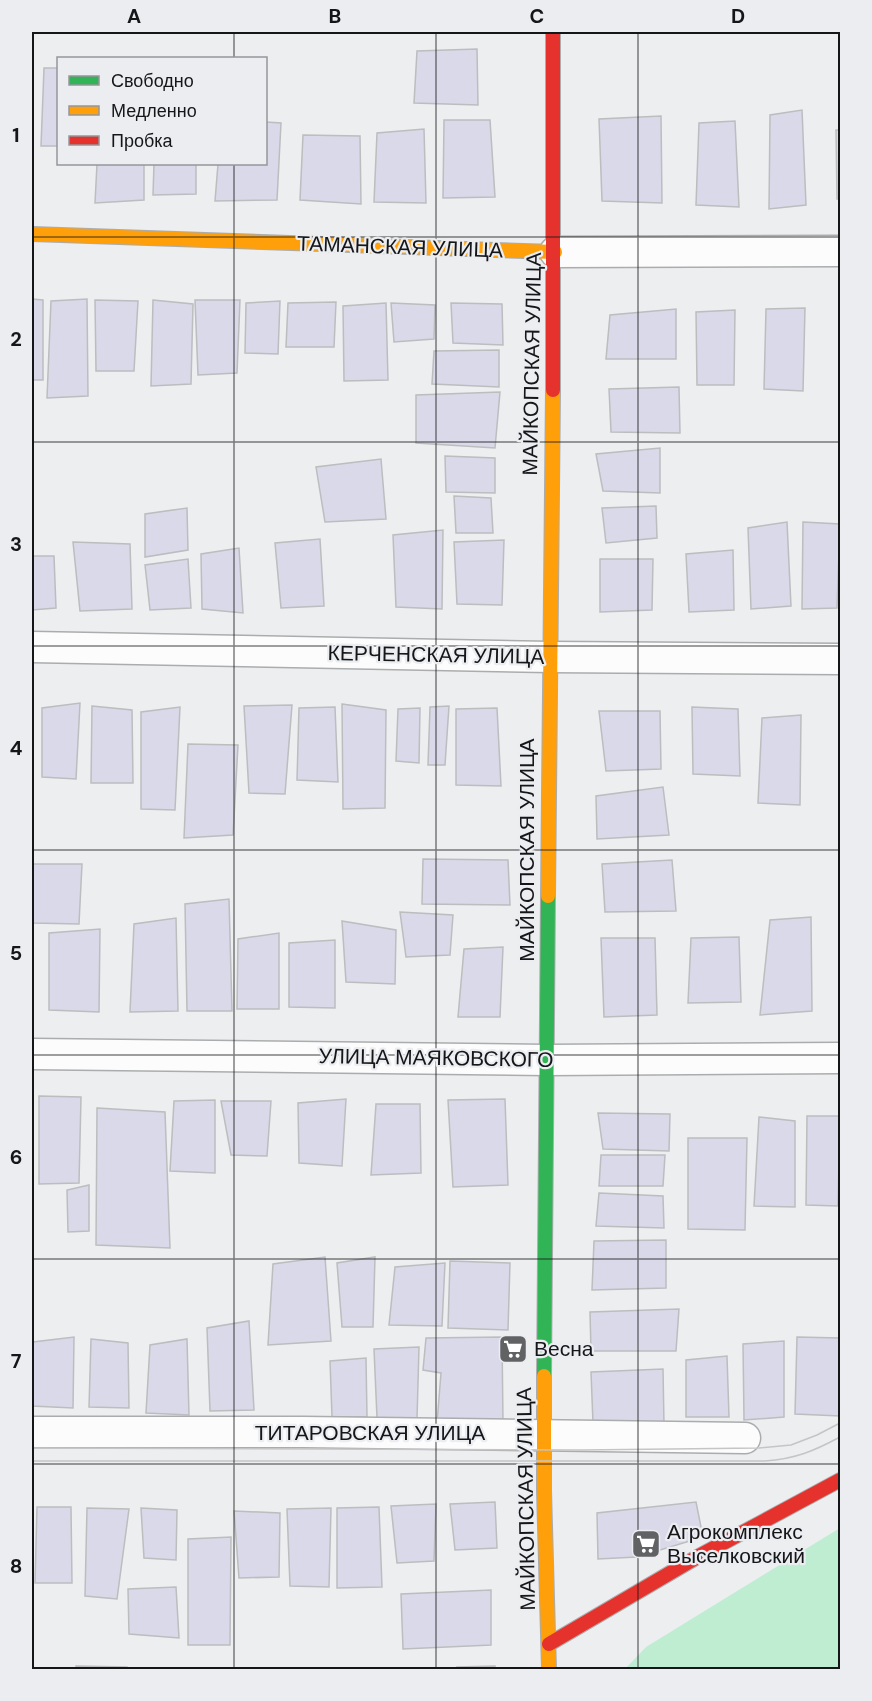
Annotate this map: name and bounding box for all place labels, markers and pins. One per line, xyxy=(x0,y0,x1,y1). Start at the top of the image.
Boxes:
supermarket icon: Весна xyxy=(497,1333,529,1365)
place label: Весна xyxy=(534,1335,594,1363)
place label: Агрокомплекс Выселковский xyxy=(667,1518,805,1570)
supermarket icon: Агрокомплекс Выселковский xyxy=(630,1528,662,1560)

